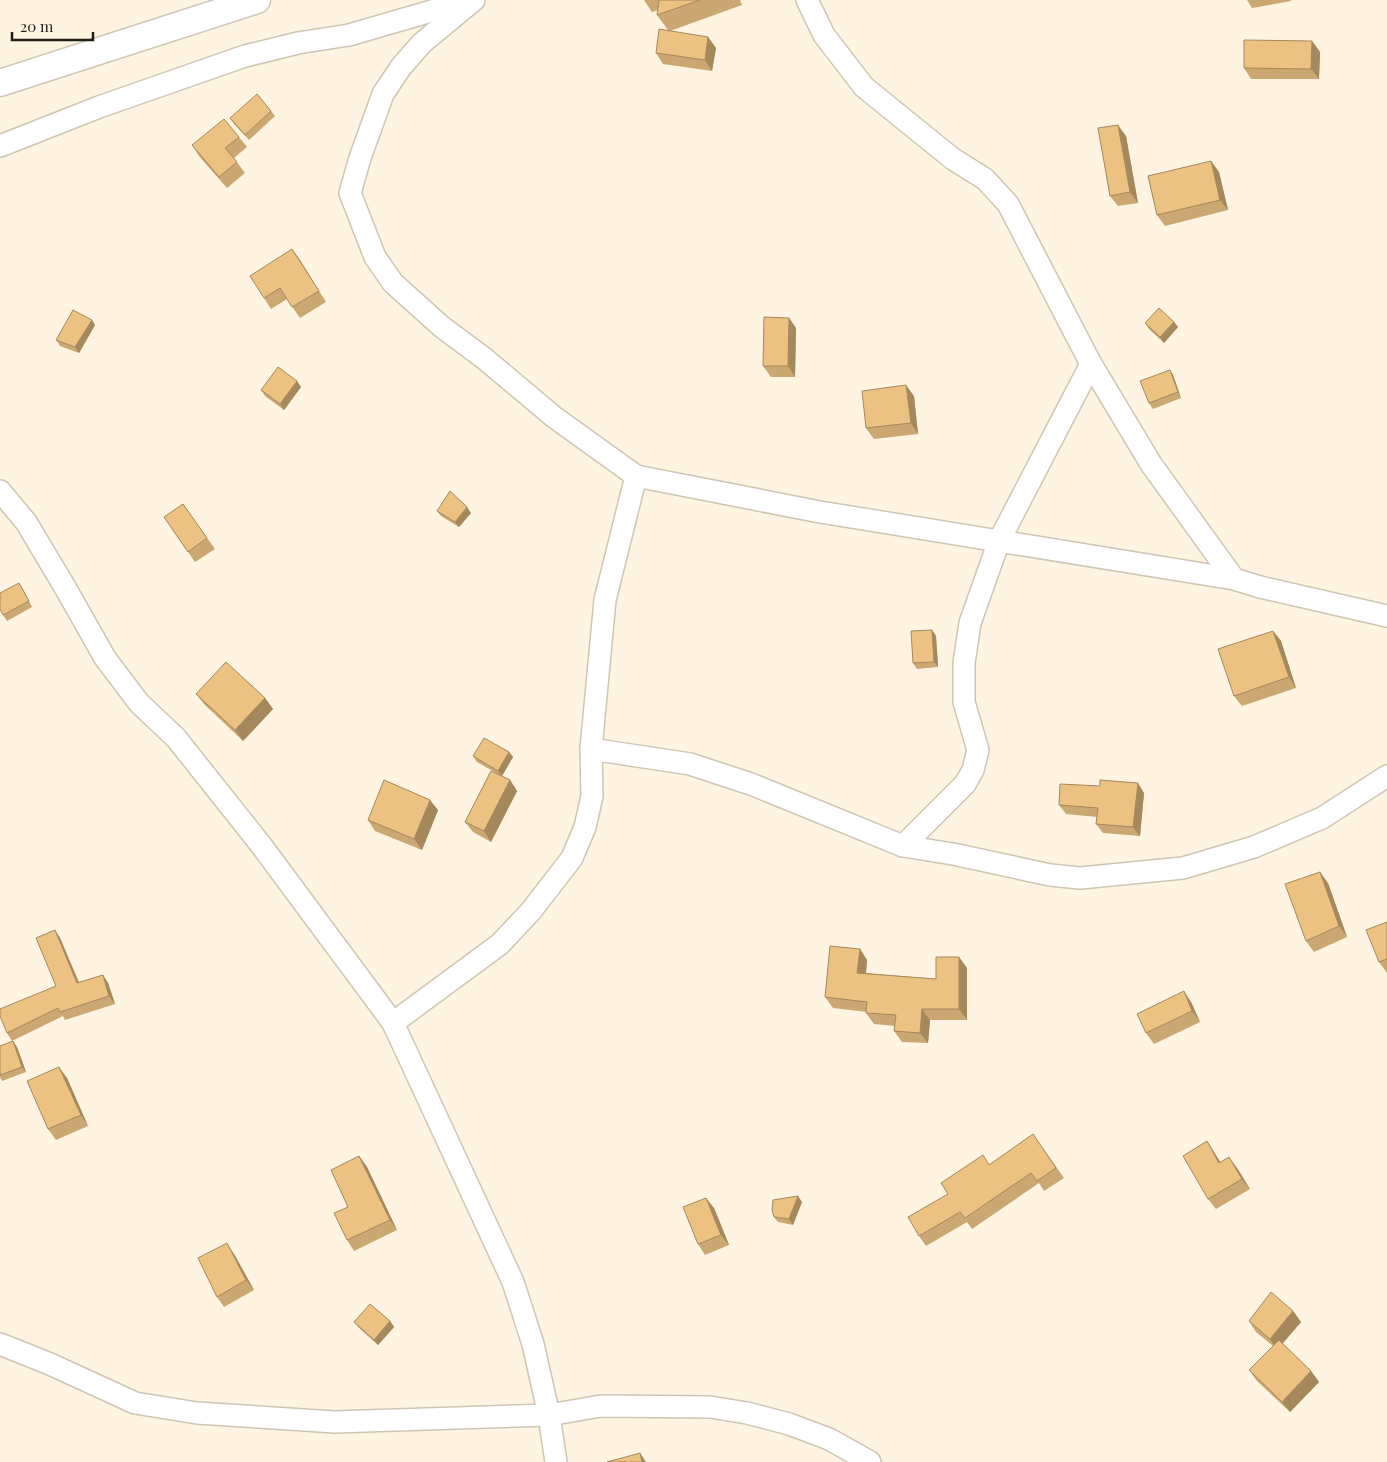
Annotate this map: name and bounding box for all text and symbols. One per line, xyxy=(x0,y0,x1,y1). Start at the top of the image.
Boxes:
scale bar xyxy=(12,10,94,42)
text: 20 m xyxy=(20,16,54,36)

